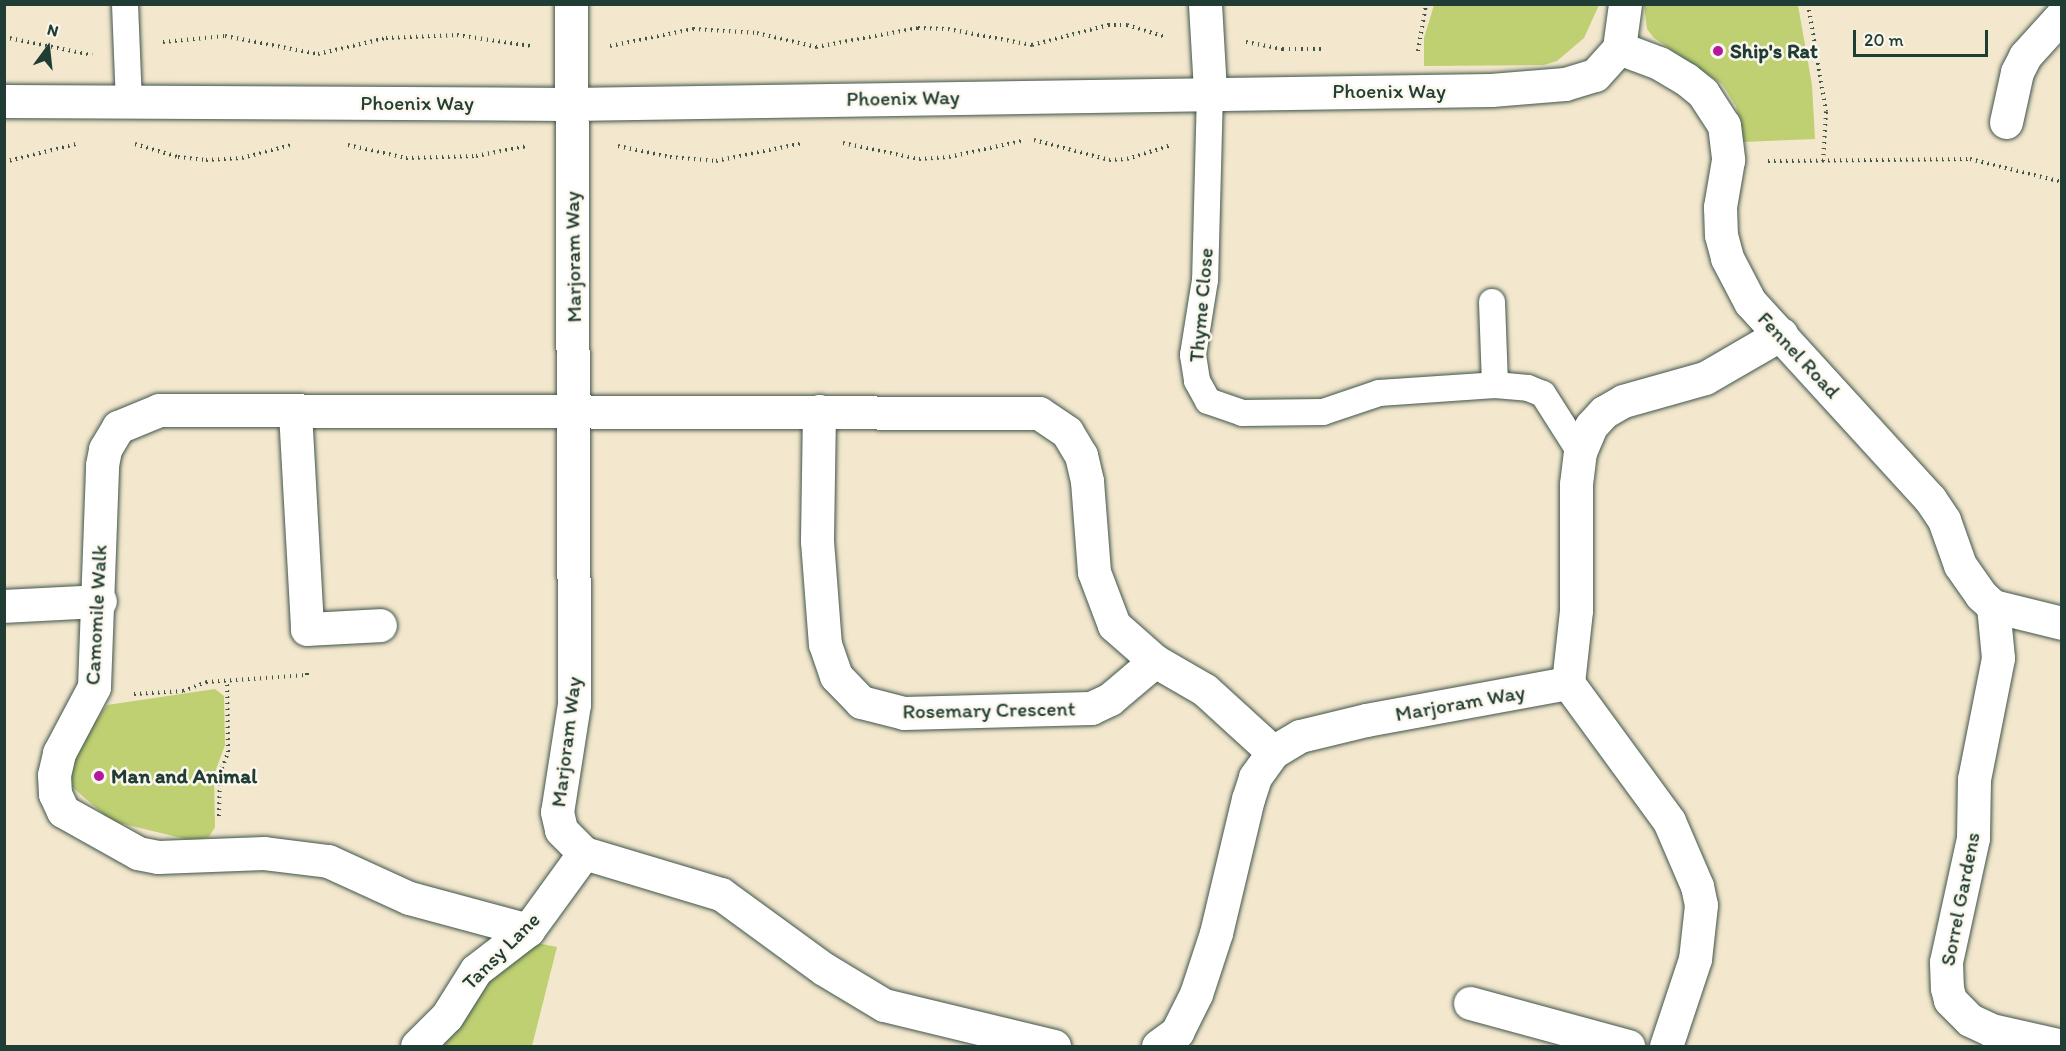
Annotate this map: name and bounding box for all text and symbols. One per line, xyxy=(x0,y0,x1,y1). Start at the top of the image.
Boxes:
north arrow xyxy=(18,18,78,78)
scale bar xyxy=(1856,18,1991,56)
text: N xyxy=(45,20,60,41)
text: 20 m xyxy=(1864,29,1904,51)
place label: Ship's Rat xyxy=(1730,38,1818,64)
marker: Ship's Rat xyxy=(1711,44,1725,58)
street label: Phoenix Way xyxy=(1332,78,1446,104)
street label: Phoenix Way xyxy=(846,84,960,112)
street label: Phoenix Way xyxy=(360,90,474,116)
street label: Marjoram Way xyxy=(559,191,587,323)
street label: Thyme Close xyxy=(1183,247,1219,363)
street label: Fennel Road xyxy=(1753,307,1845,403)
street label: Camomile Walk xyxy=(80,544,112,686)
street label: Marjoram Way xyxy=(546,675,586,809)
street label: Marjoram Way xyxy=(1393,679,1527,727)
street label: Rosemary Crescent xyxy=(902,696,1076,724)
place label: Man and Animal xyxy=(111,763,258,789)
marker: Man and Animal xyxy=(92,769,106,783)
street label: Sorrel Gardens xyxy=(1935,830,1985,968)
street label: Tansy Lane xyxy=(457,907,545,995)

